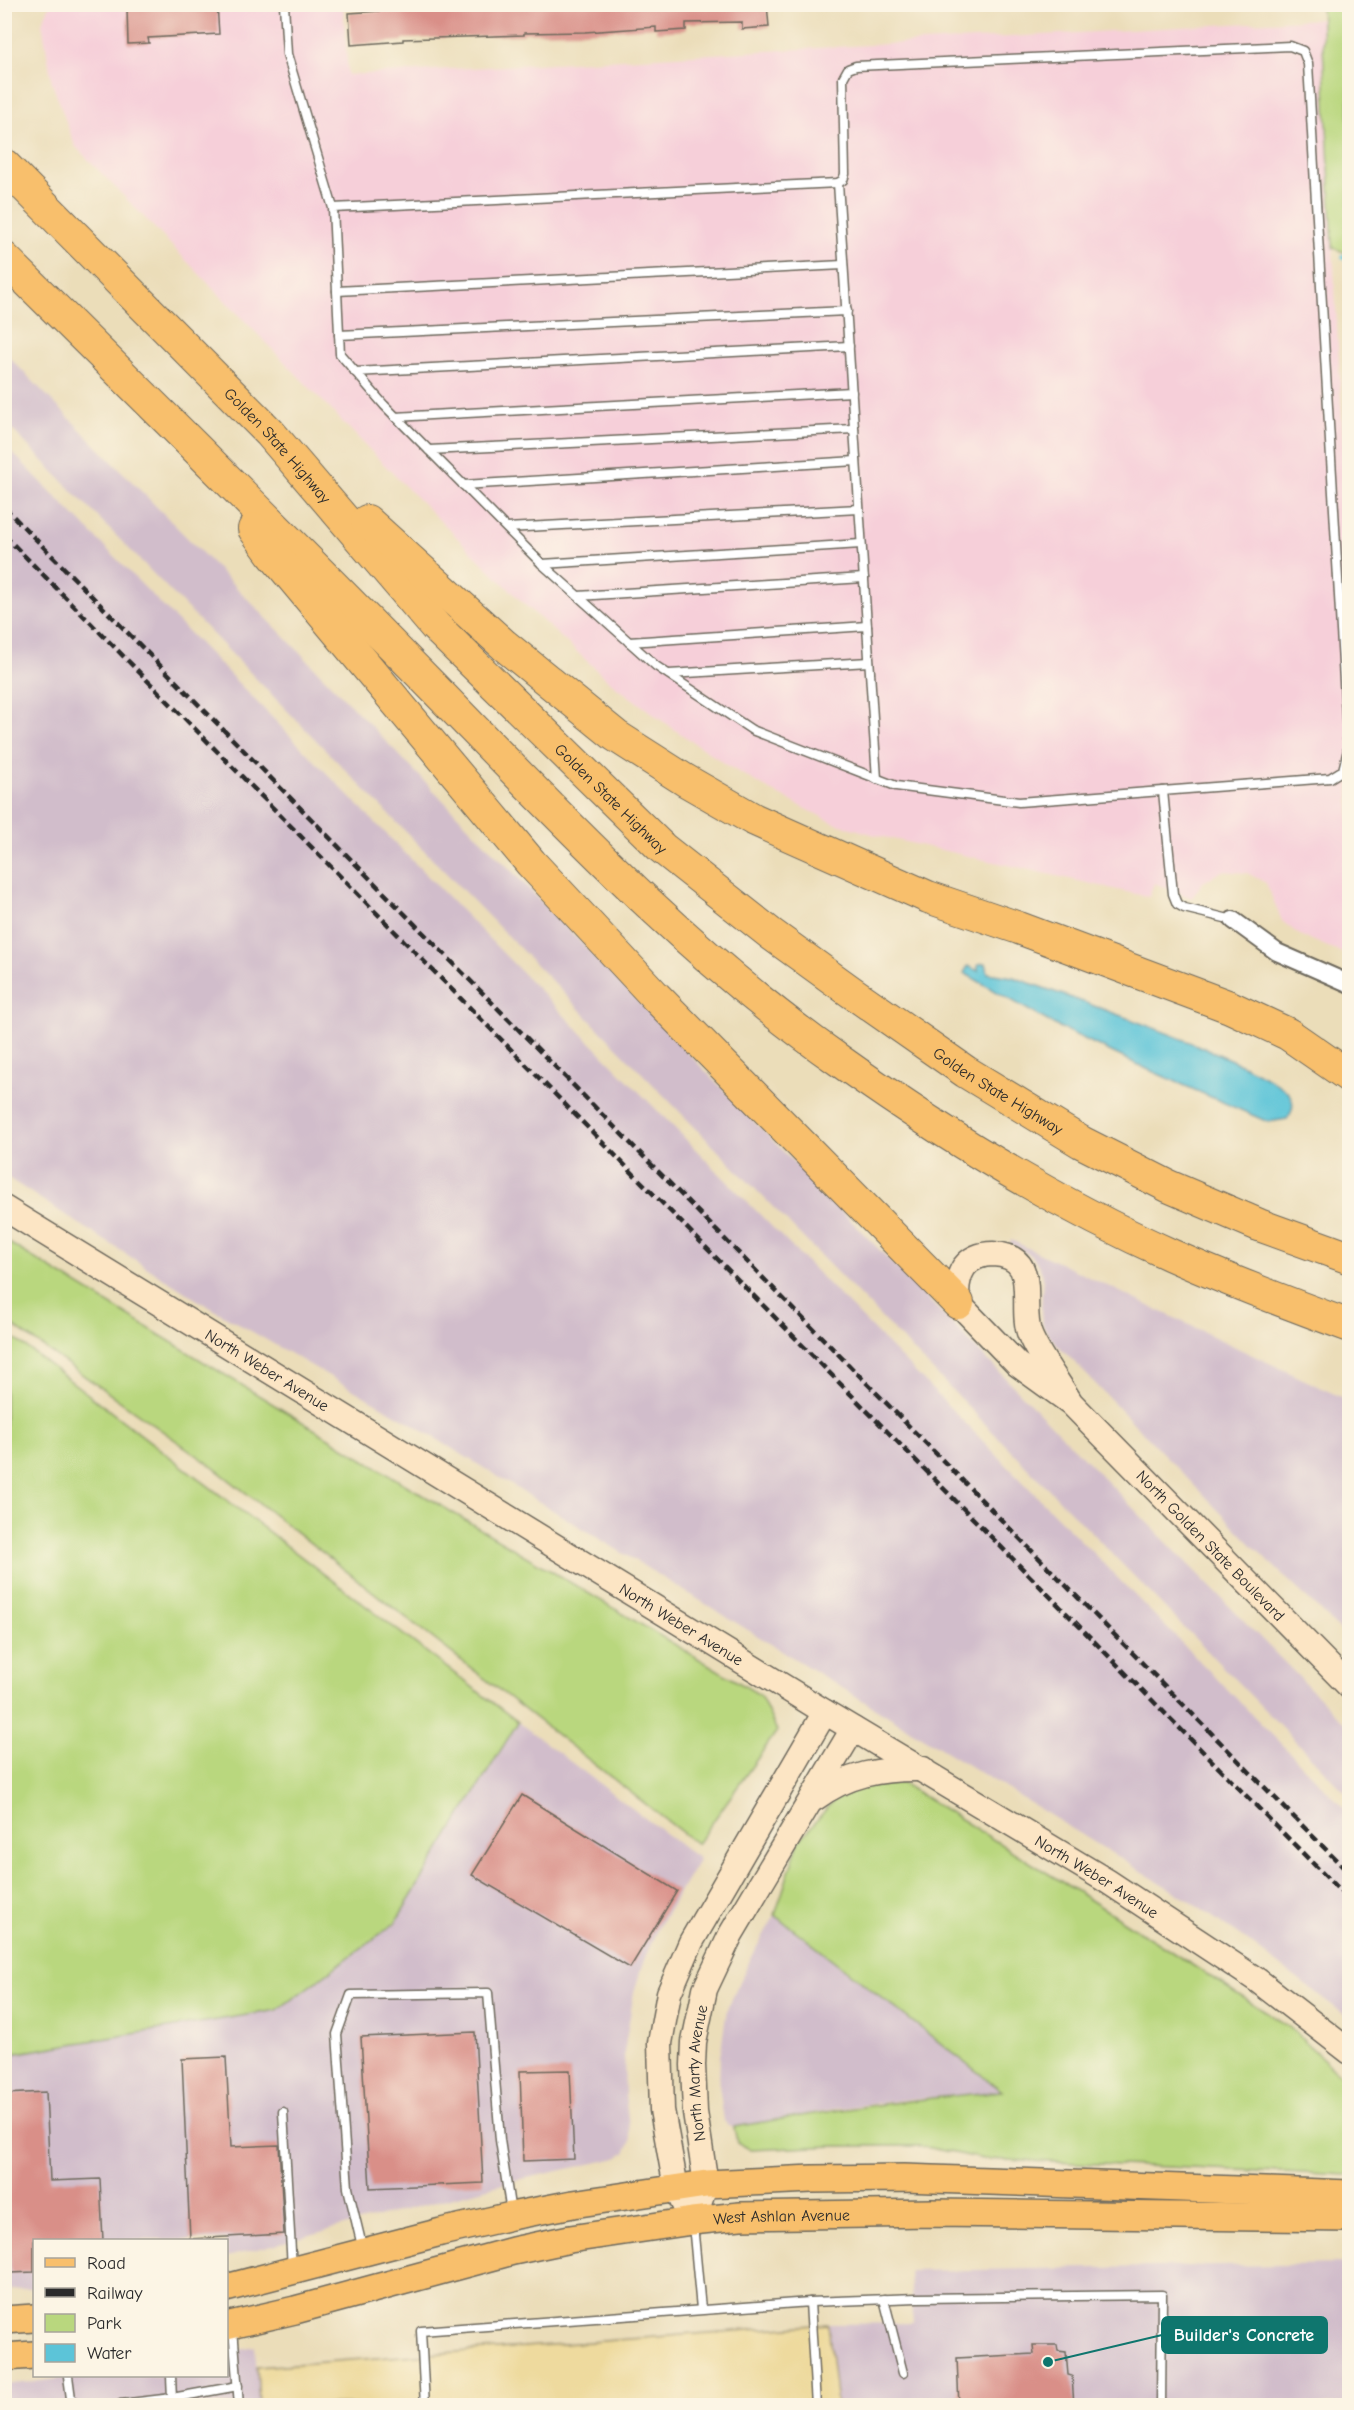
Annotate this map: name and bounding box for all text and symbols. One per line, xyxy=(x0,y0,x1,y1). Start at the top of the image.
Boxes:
street label: Golden State Highway xyxy=(220,384,335,508)
street label: Golden State Highway xyxy=(551,740,671,859)
street label: Golden State Highway xyxy=(929,1044,1067,1139)
street label: North Weber Avenue xyxy=(202,1326,332,1415)
street label: North Golden State Boulevard xyxy=(1132,1467,1288,1625)
street label: North Weber Avenue xyxy=(616,1580,746,1670)
street label: North Weber Avenue xyxy=(1032,1832,1161,1922)
street label: North Marty Avenue xyxy=(685,2003,712,2143)
street label: West Ashlan Avenue xyxy=(712,2206,850,2229)
legend xyxy=(33,2239,228,2377)
text: Road xyxy=(87,2253,126,2274)
text: Railway xyxy=(87,2283,144,2304)
text: Park xyxy=(87,2313,122,2334)
callout: Builder's Concrete xyxy=(1162,2317,1327,2353)
text: Builder's Concrete xyxy=(1174,2325,1314,2346)
text: Water xyxy=(87,2343,132,2364)

